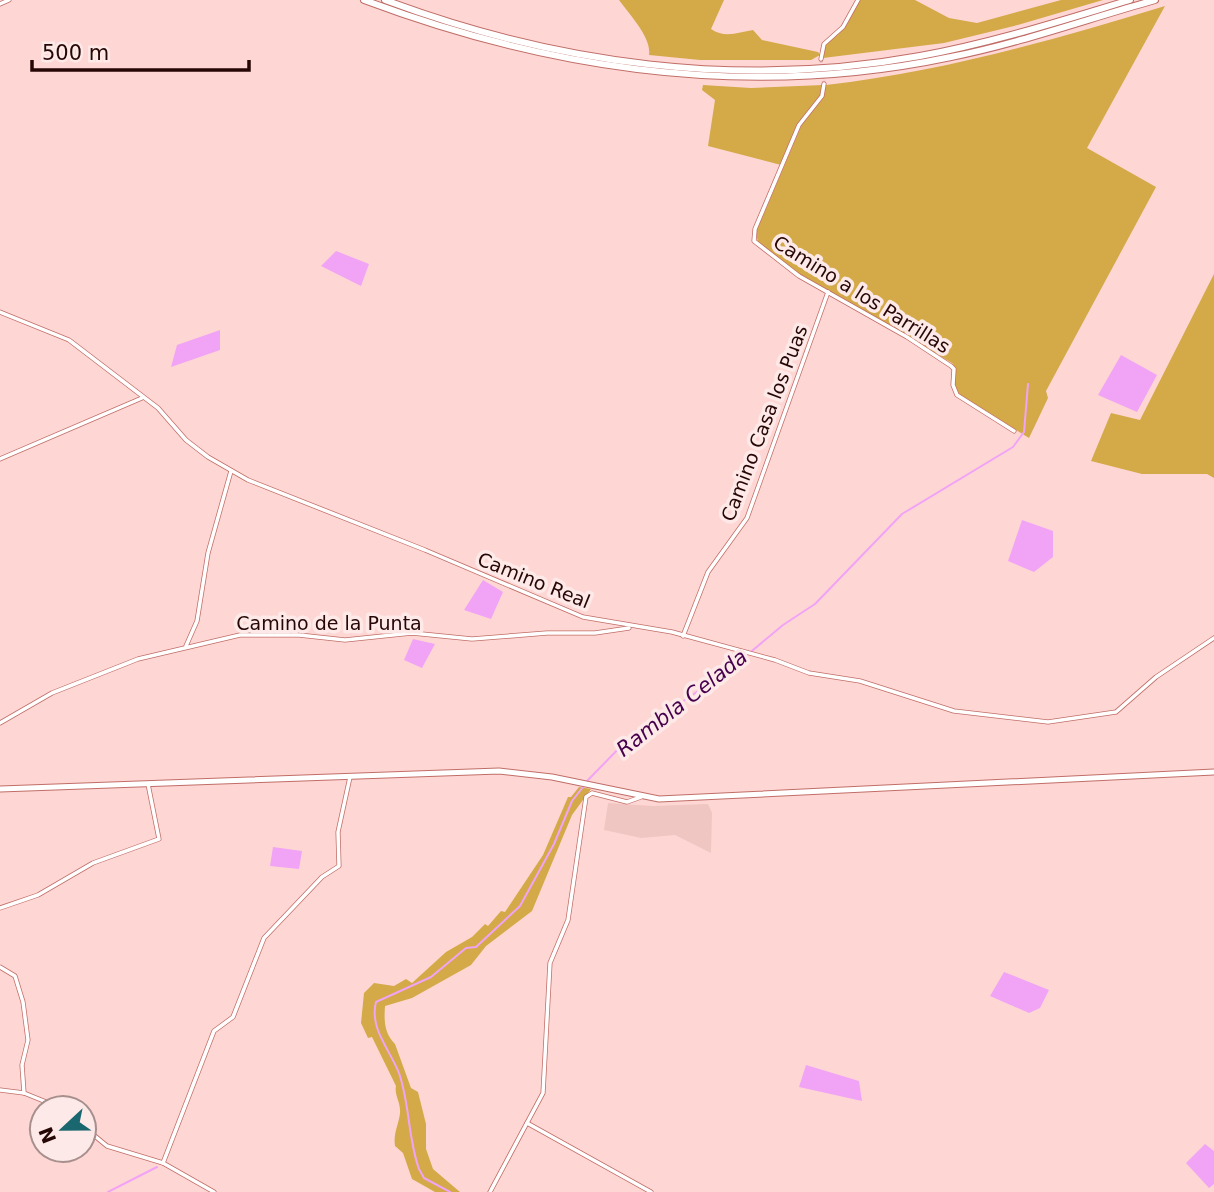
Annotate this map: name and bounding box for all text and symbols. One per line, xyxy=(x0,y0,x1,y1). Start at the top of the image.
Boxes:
scale bar xyxy=(32,28,248,72)
text: 500 m xyxy=(42,41,109,65)
street label: Camino a los Parrillas xyxy=(770,231,954,357)
street label: Camino Casa los Puas xyxy=(716,322,812,524)
street label: Camino Real xyxy=(475,547,593,613)
street label: Camino de la Punta xyxy=(236,612,422,634)
water label: Rambla Celada xyxy=(612,645,752,761)
north arrow xyxy=(28,1094,98,1164)
text: N xyxy=(34,1124,60,1147)

